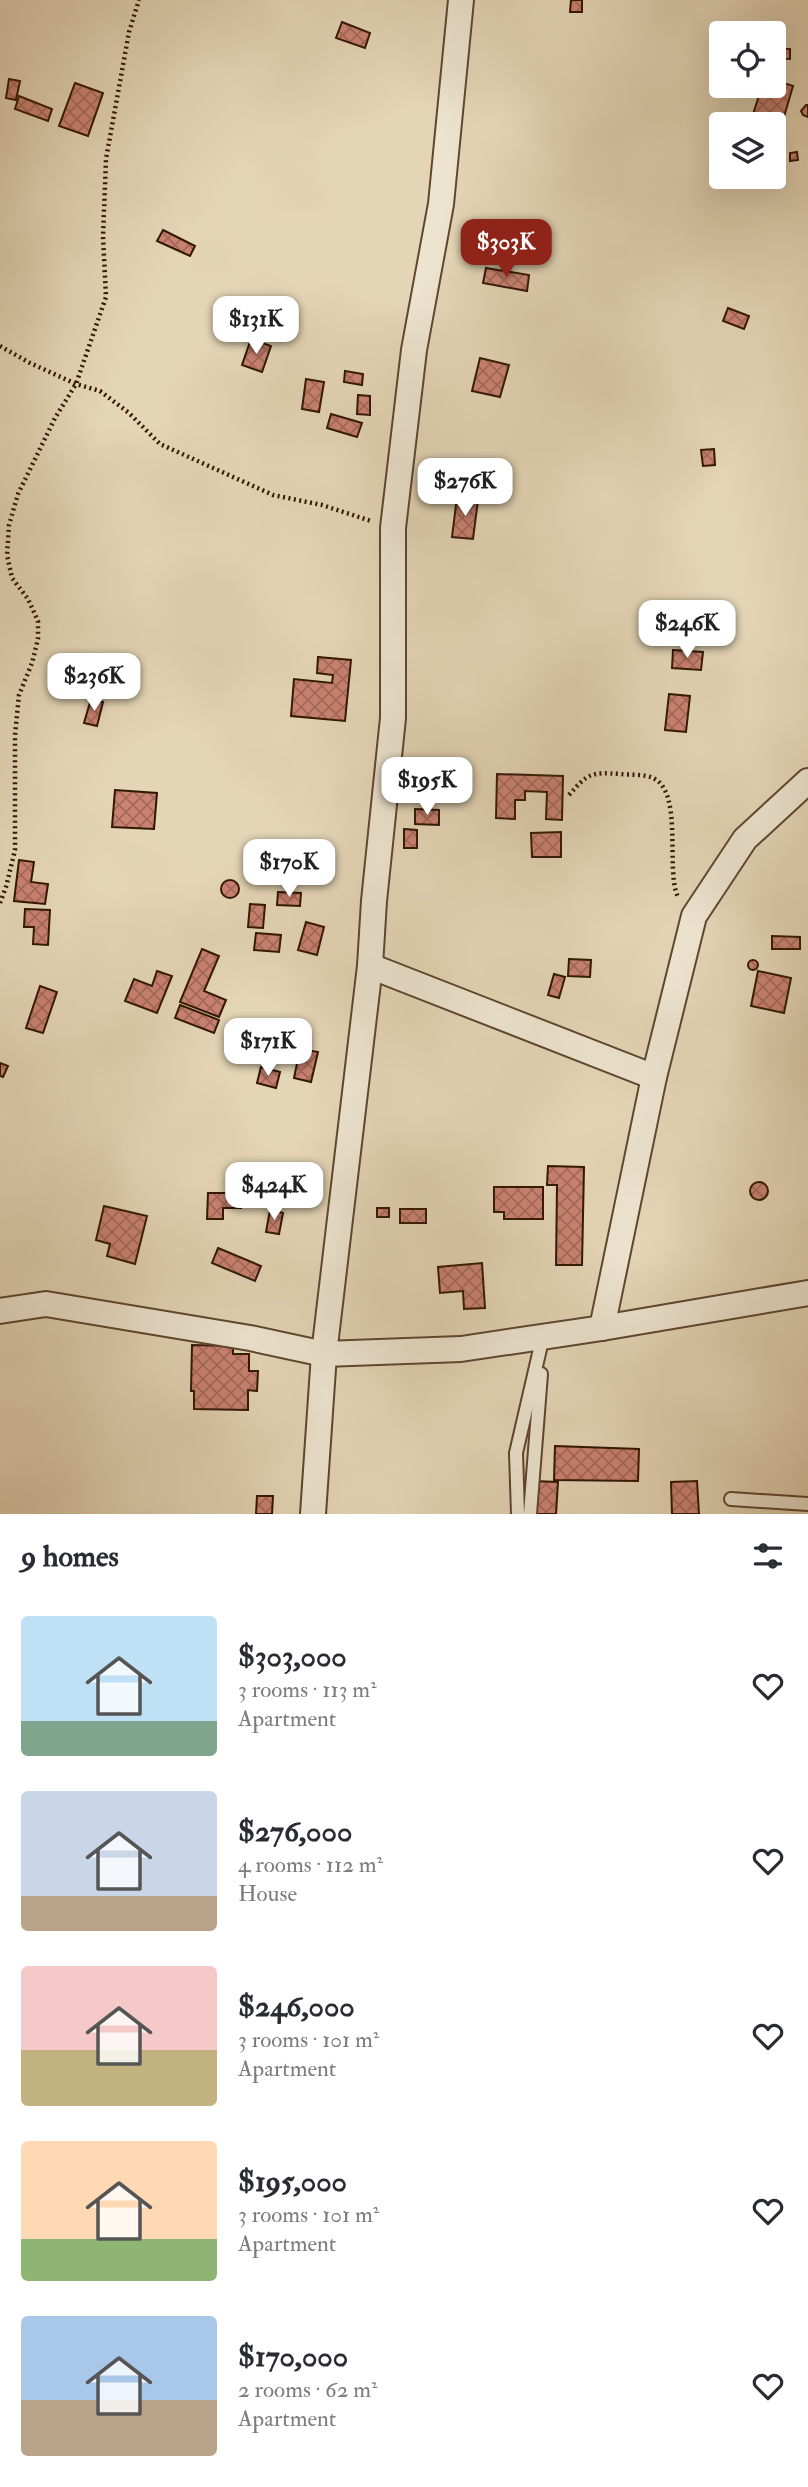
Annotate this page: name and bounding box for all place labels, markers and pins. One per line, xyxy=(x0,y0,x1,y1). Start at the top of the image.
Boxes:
pin: $303K xyxy=(457,219,555,279)
pin: $131K xyxy=(207,296,305,356)
pin: $276K xyxy=(416,458,514,518)
pin: $246K xyxy=(638,600,736,660)
pin: $236K xyxy=(45,654,143,713)
pin: $195K xyxy=(378,758,476,817)
pin: $170K xyxy=(240,839,338,899)
pin: $171K xyxy=(219,1018,317,1078)
pin: $424K xyxy=(225,1162,323,1222)

